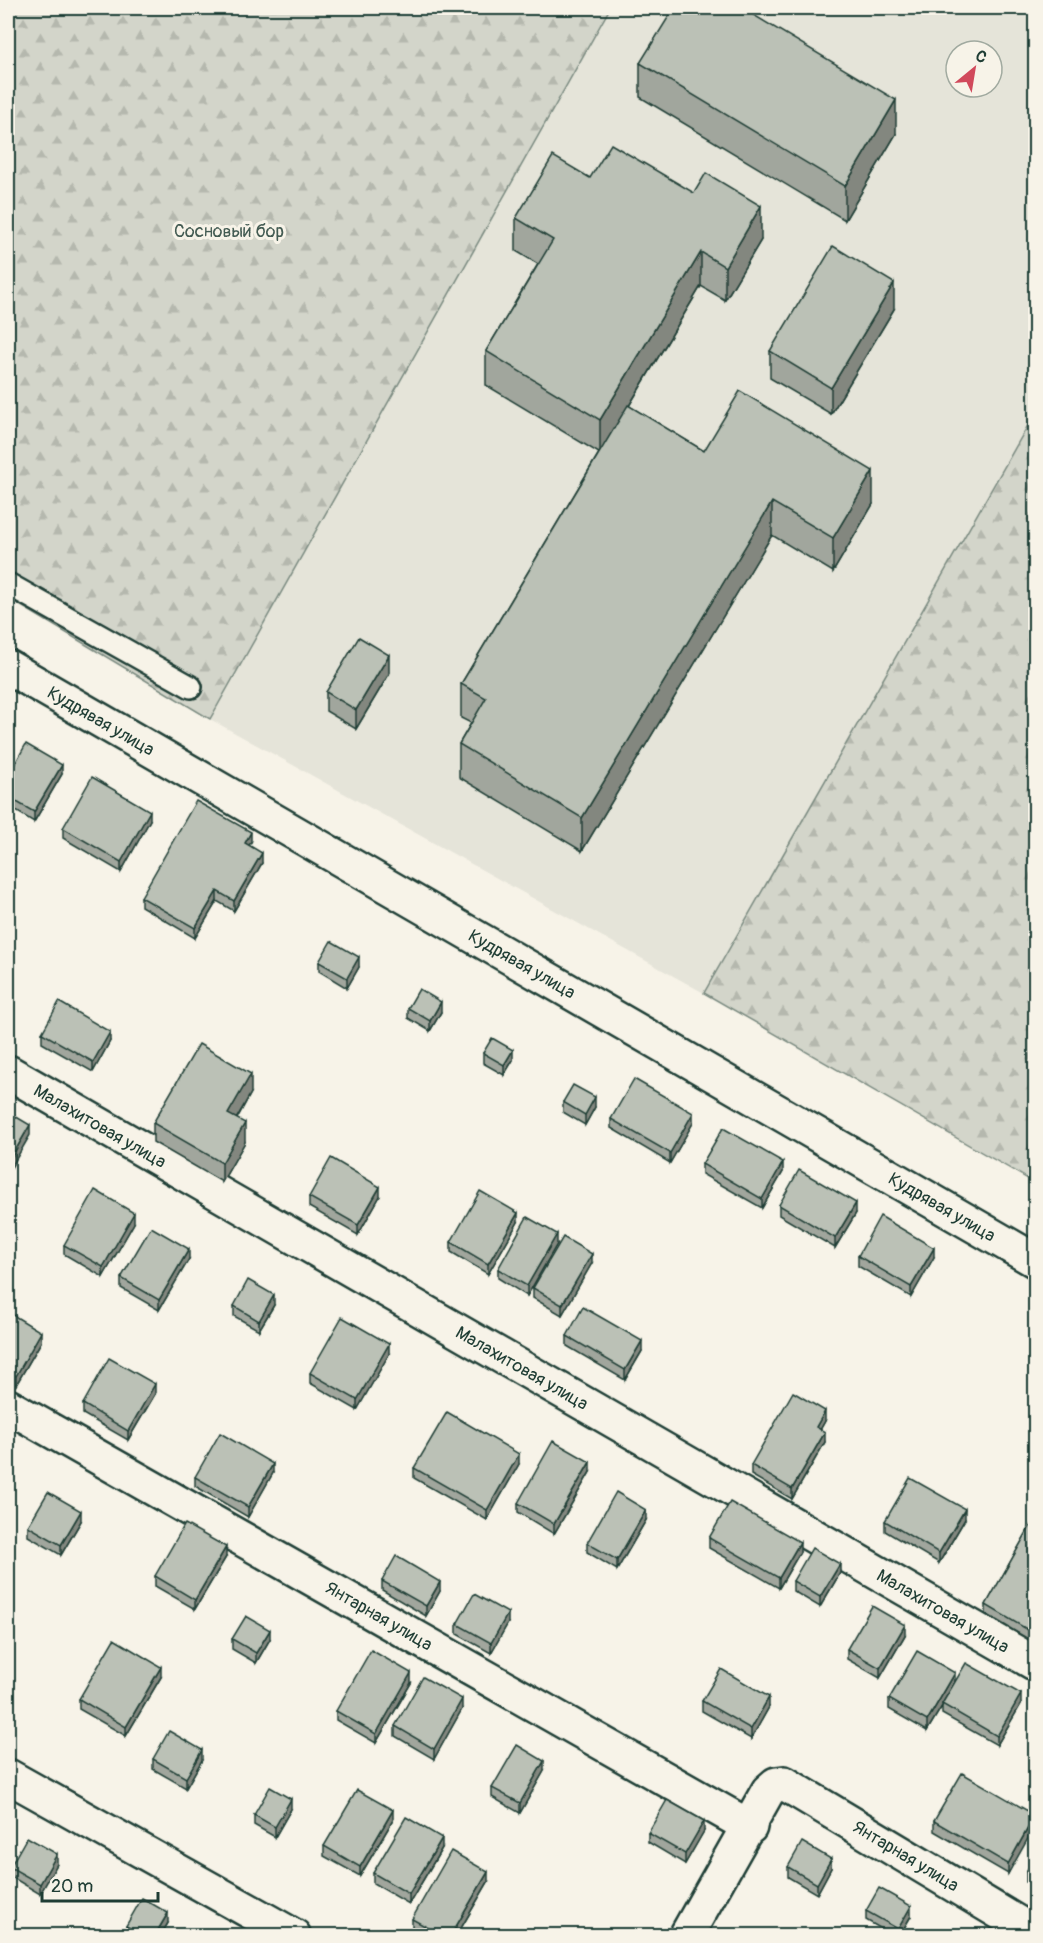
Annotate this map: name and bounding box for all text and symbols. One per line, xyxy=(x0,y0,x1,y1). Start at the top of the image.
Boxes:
north arrow xyxy=(944,39,1004,99)
text: С xyxy=(972,46,990,68)
park label: Сосновый бор xyxy=(174,220,284,243)
street label: Кудрявая улица xyxy=(43,681,159,761)
street label: Кудрявая улица xyxy=(464,924,580,1004)
street label: Малахитовая улица xyxy=(29,1079,170,1174)
street label: Кудрявая улица xyxy=(884,1167,1000,1247)
street label: Малахитовая улица xyxy=(451,1321,592,1416)
street label: Малахитовая улица xyxy=(872,1564,1013,1659)
street label: Янтарная улица xyxy=(321,1577,436,1656)
street label: Янтарная улица xyxy=(848,1816,963,1897)
scale bar xyxy=(42,1865,158,1903)
text: 20 m xyxy=(51,1875,93,1898)

